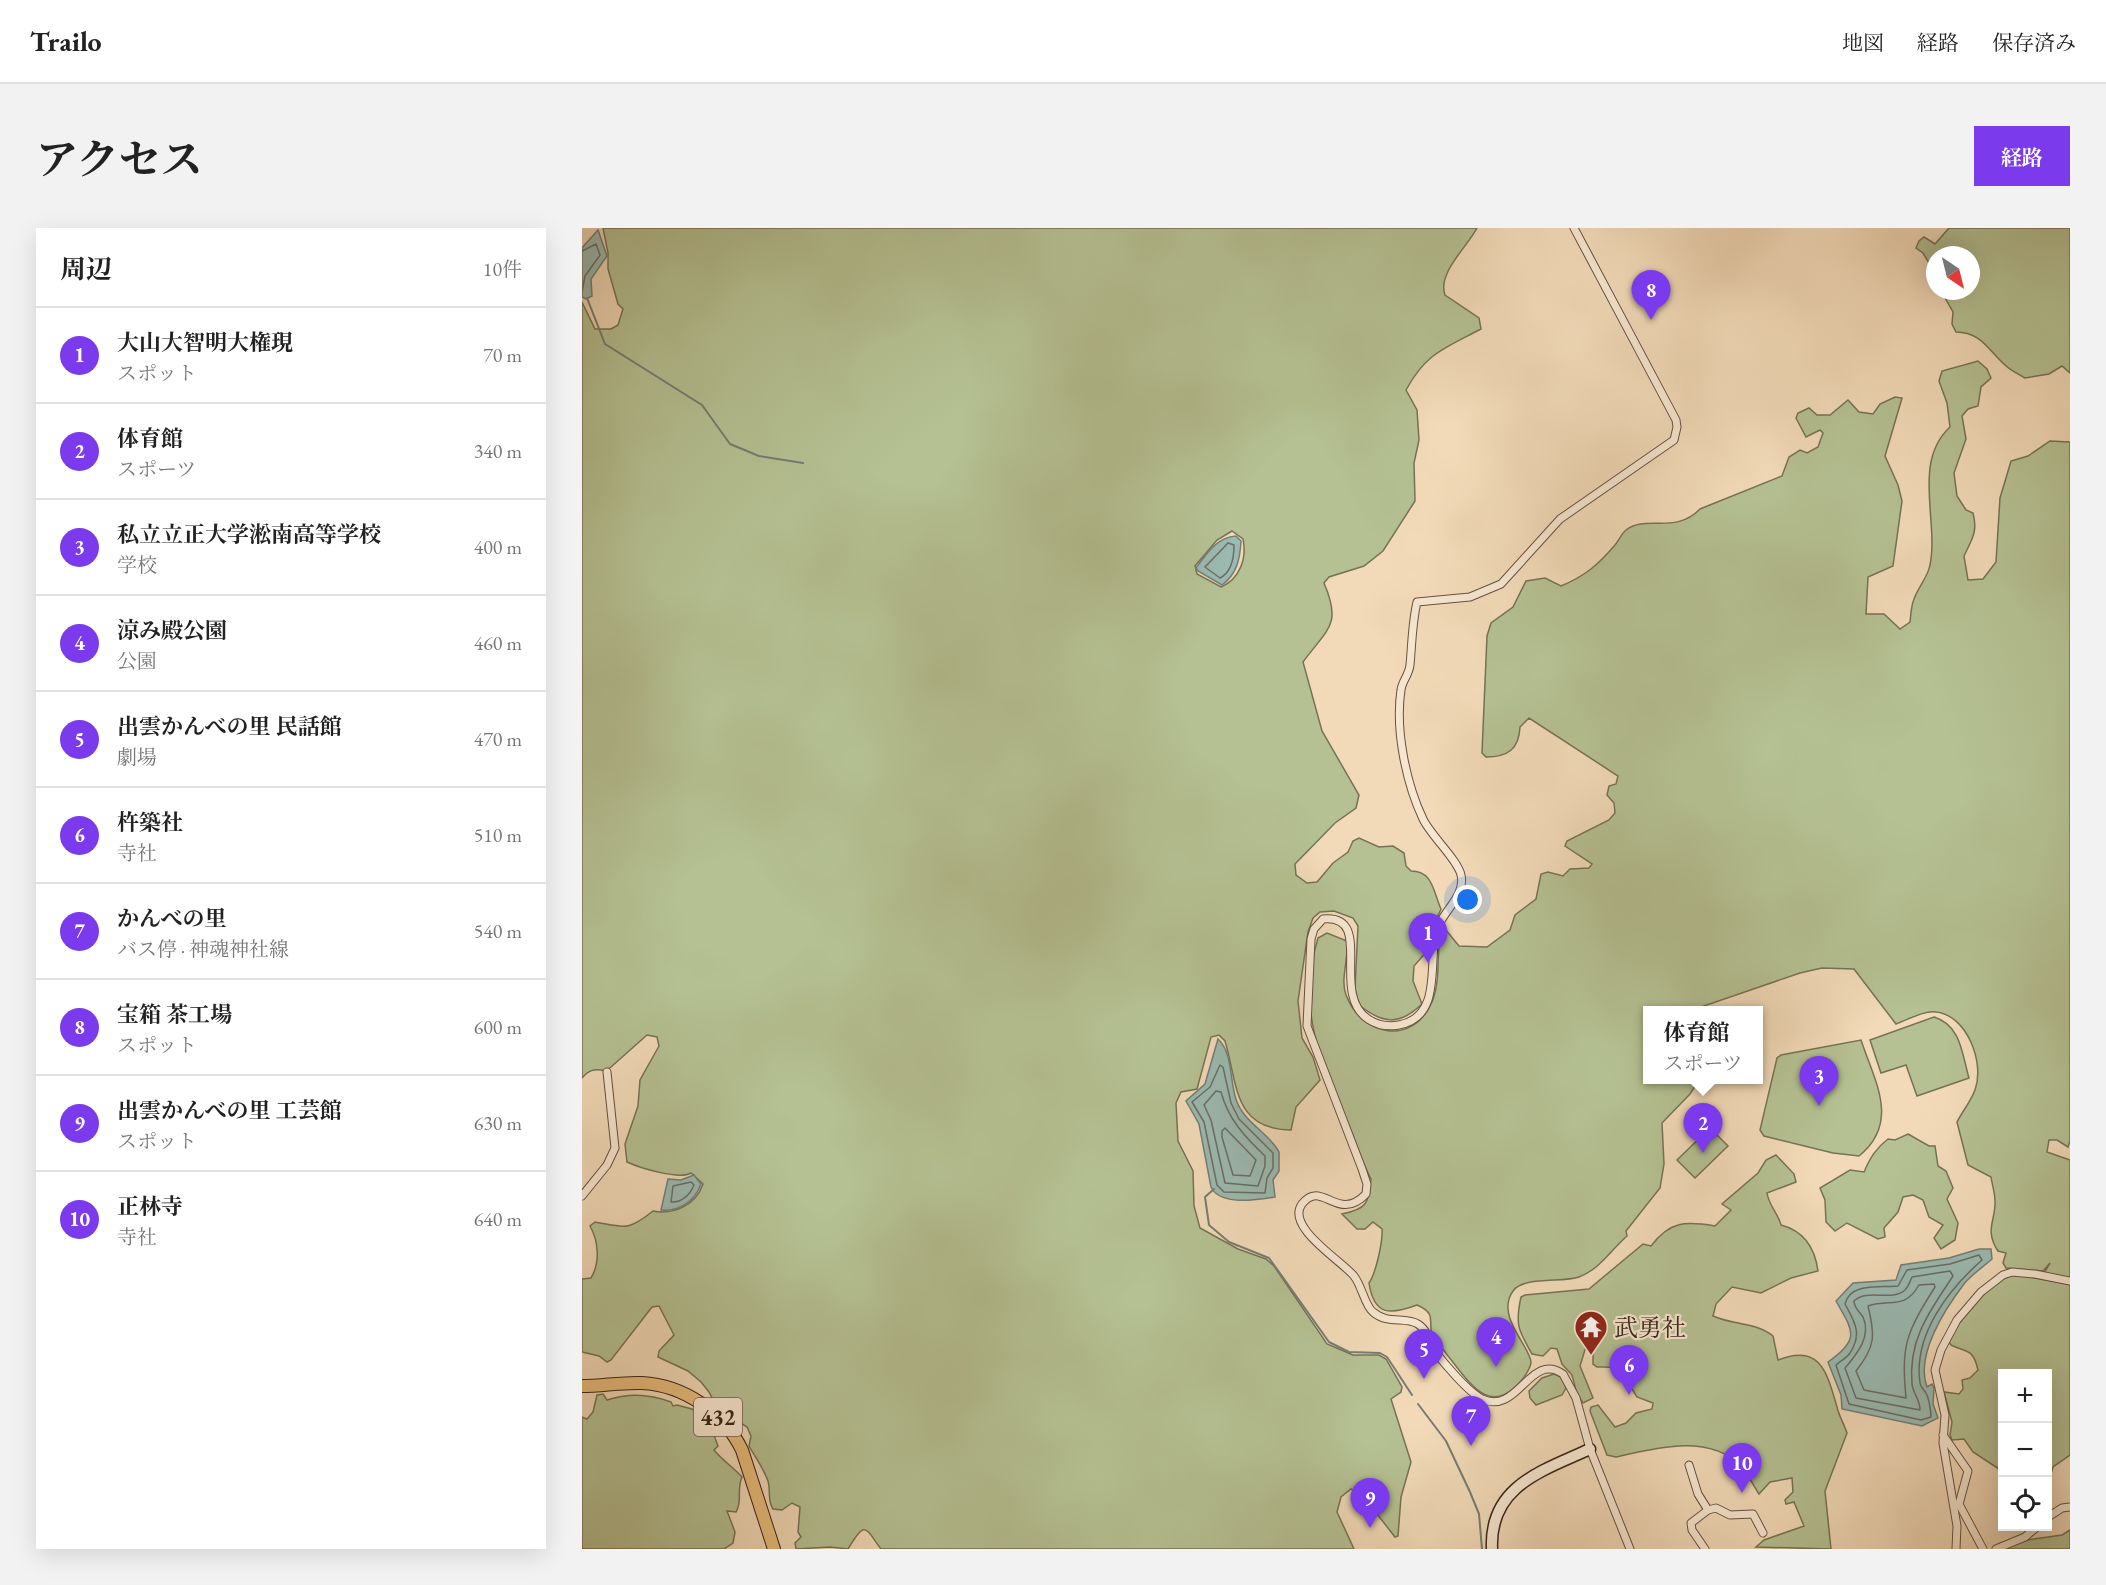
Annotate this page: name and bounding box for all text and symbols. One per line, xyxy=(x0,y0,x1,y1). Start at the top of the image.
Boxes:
text: Trailo xyxy=(30,23,102,59)
text: 地図 xyxy=(1842,29,1884,56)
text: 経路 xyxy=(1917,29,1959,56)
text: 保存済み xyxy=(1992,29,2076,56)
button: 経路 xyxy=(1974,126,2070,186)
text: アクセス xyxy=(36,132,203,187)
north arrow xyxy=(1926,246,1980,300)
text: 周辺 xyxy=(60,252,112,286)
text: 10件 xyxy=(483,256,522,282)
pin: 8 xyxy=(1632,270,1670,320)
text: 大山大智明大権現 xyxy=(117,328,293,357)
text: 1 xyxy=(74,342,85,368)
text: 70 m xyxy=(483,342,522,368)
text: スポット xyxy=(117,360,197,386)
text: 体育館 xyxy=(117,424,183,453)
text: 2 xyxy=(74,438,85,464)
text: 340 m xyxy=(474,438,522,464)
text: スポーツ xyxy=(117,456,196,482)
text: 私立立正大学淞南高等学校 xyxy=(117,520,381,549)
text: 3 xyxy=(74,534,85,560)
text: 400 m xyxy=(474,534,522,560)
text: 学校 xyxy=(117,552,157,578)
text: 涼み殿公園 xyxy=(117,616,227,645)
text: 4 xyxy=(74,630,85,656)
text: 460 m xyxy=(474,630,522,656)
text: 公園 xyxy=(117,648,157,674)
text: 出雲かんべの里 民話館 xyxy=(117,712,342,741)
text: 5 xyxy=(74,726,85,752)
text: 470 m xyxy=(474,726,522,752)
text: 劇場 xyxy=(117,744,157,770)
text: 杵築社 xyxy=(117,808,183,837)
text: 6 xyxy=(74,822,85,848)
text: 510 m xyxy=(474,822,522,848)
text: 寺社 xyxy=(117,840,157,866)
your location xyxy=(1453,885,1482,914)
text: かんべの里 xyxy=(117,904,227,933)
pin: 1 xyxy=(1408,914,1448,963)
text: 7 xyxy=(74,918,85,944)
text: 540 m xyxy=(474,918,522,944)
text: バス停 · 神魂神社線 xyxy=(117,936,289,962)
text: 宝箱 茶工場 xyxy=(117,1000,232,1029)
popup xyxy=(1643,1006,1763,1084)
text: 8 xyxy=(74,1014,85,1040)
text: 600 m xyxy=(474,1014,522,1040)
text: 体育館 xyxy=(1663,1018,1729,1047)
text: スポット xyxy=(117,1032,197,1058)
text: スポーツ xyxy=(1663,1050,1743,1076)
pin: 3 xyxy=(1800,1056,1838,1106)
text: 出雲かんべの里 工芸館 xyxy=(117,1096,342,1125)
pin: 2 xyxy=(1684,1104,1722,1153)
text: 9 xyxy=(74,1110,85,1136)
text: 630 m xyxy=(474,1110,522,1136)
text: スポット xyxy=(117,1128,197,1154)
text: 正林寺 xyxy=(117,1192,183,1221)
text: 10 xyxy=(69,1206,90,1232)
text: 640 m xyxy=(474,1206,522,1232)
text: 寺社 xyxy=(117,1224,157,1250)
temple icon: 武勇社 xyxy=(1573,1309,1609,1356)
place label: 武勇社 xyxy=(1614,1312,1686,1343)
pin: 4 xyxy=(1476,1318,1516,1367)
pin: 5 xyxy=(1404,1330,1444,1379)
pin: 6 xyxy=(1610,1346,1648,1395)
map controls xyxy=(1998,1369,2052,1531)
button: + xyxy=(1998,1369,2052,1423)
pin: 7 xyxy=(1452,1396,1490,1446)
road number: 432 xyxy=(694,1398,742,1436)
button: − xyxy=(1998,1423,2052,1477)
pin: 10 xyxy=(1722,1444,1762,1493)
button: locate xyxy=(1998,1477,2052,1531)
pin: 9 xyxy=(1350,1478,1390,1528)

